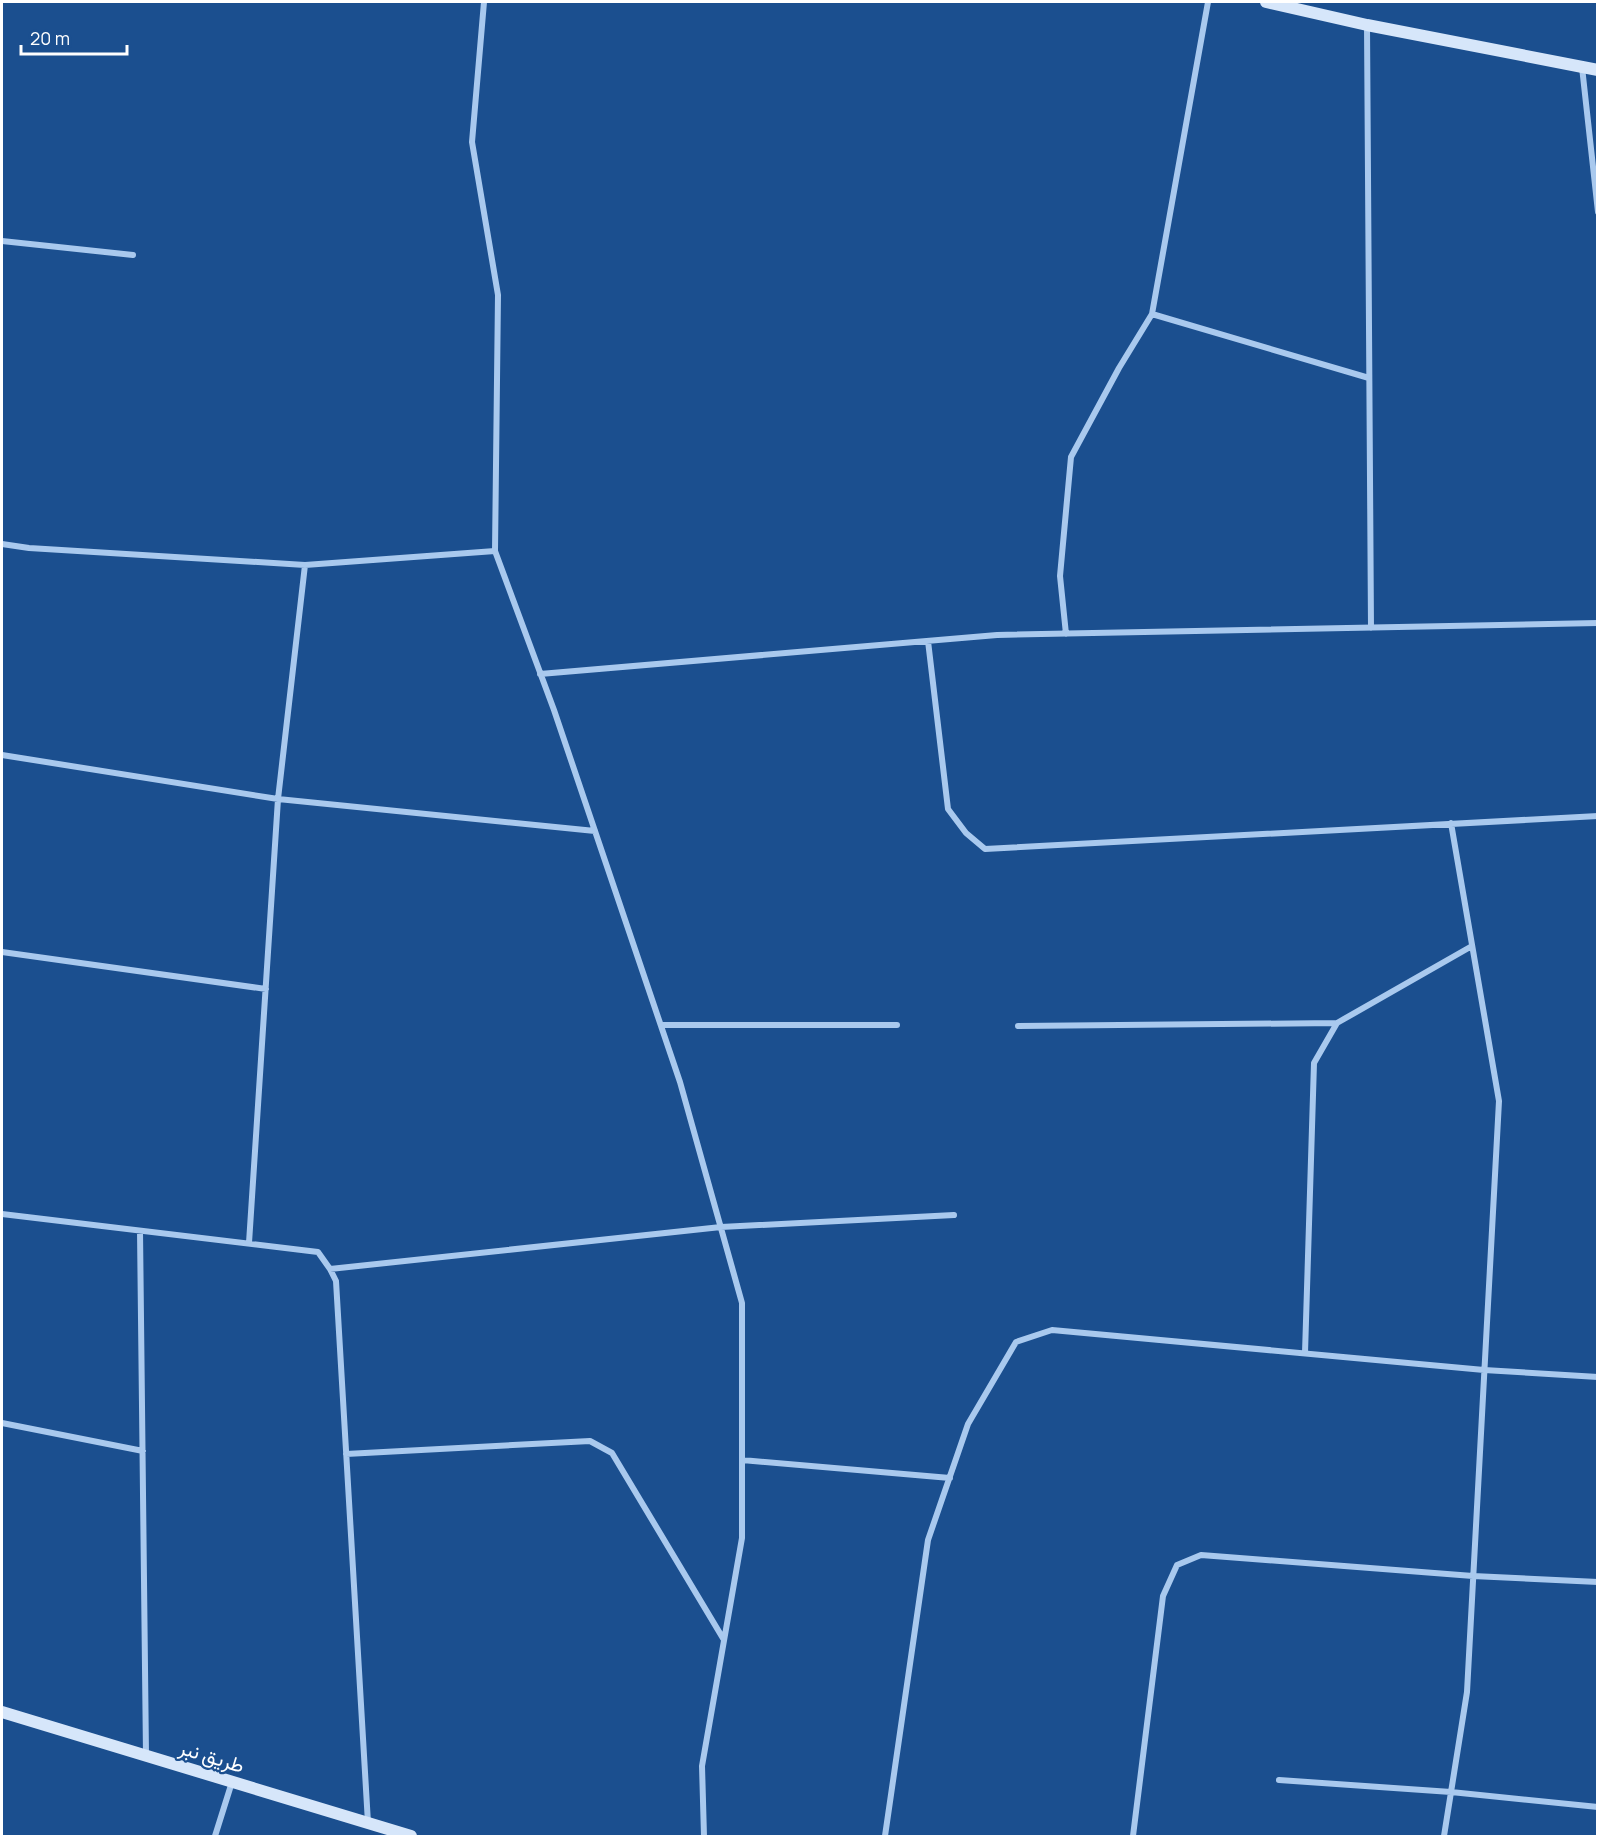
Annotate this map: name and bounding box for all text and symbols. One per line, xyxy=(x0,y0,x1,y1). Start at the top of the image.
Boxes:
scale bar xyxy=(21,18,128,56)
text: 20 m xyxy=(30,26,70,50)
street label: طريق نبر xyxy=(175,1733,248,1779)

